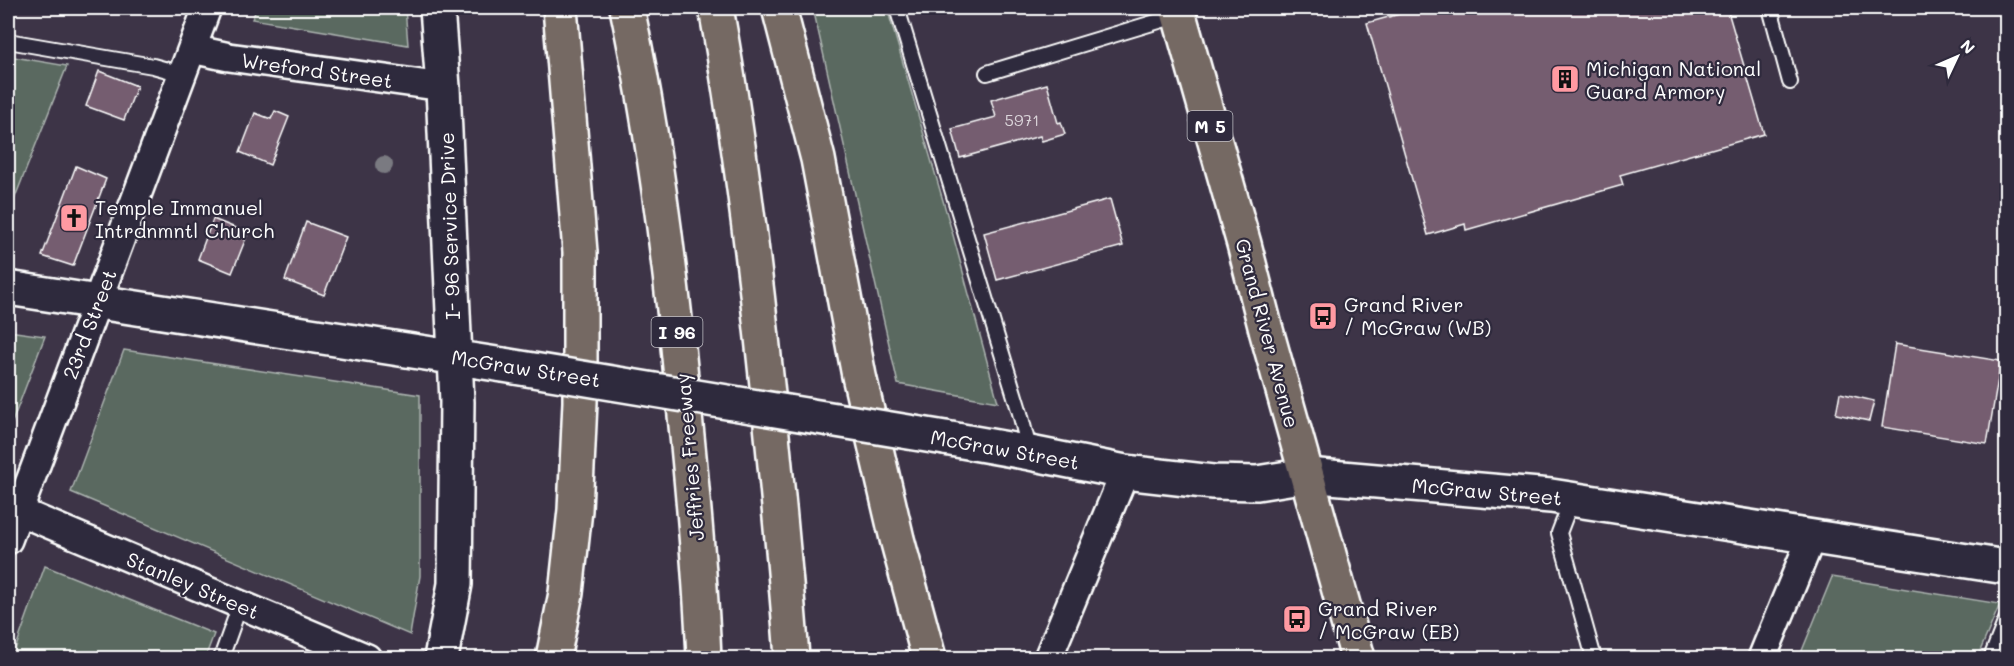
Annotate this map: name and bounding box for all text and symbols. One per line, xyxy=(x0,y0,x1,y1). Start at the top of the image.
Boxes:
north arrow xyxy=(1927,27,1987,87)
text: N xyxy=(1956,35,1980,58)
street label: Wreford Street xyxy=(240,47,394,93)
place label: Michigan National Guard Armory xyxy=(1586,55,1761,104)
building icon: Michigan National Guard Armory xyxy=(1549,63,1581,95)
house number: 5971 xyxy=(1005,109,1039,130)
road number: M 5 xyxy=(1188,111,1232,141)
street label: I- 96 Service Drive xyxy=(433,132,465,320)
place label: Temple Immanuel Intrdnmntl Church xyxy=(95,194,274,243)
church icon: Temple Immanuel Intrdnmntl Church xyxy=(58,202,90,234)
street label: Grand River Avenue xyxy=(1230,235,1306,431)
street label: 23rd Street xyxy=(56,265,122,383)
place label: Grand River / McGraw (WB) xyxy=(1344,291,1491,340)
bus stop icon: Grand River / McGraw (WB) xyxy=(1307,300,1339,332)
road number: I 96 xyxy=(652,317,702,347)
street label: McGraw Street xyxy=(450,343,602,393)
street label: Jeffries Freeway xyxy=(669,372,709,542)
street label: McGraw Street xyxy=(929,423,1081,475)
street label: McGraw Street xyxy=(1411,471,1563,511)
street label: Stanley Street xyxy=(123,545,263,625)
place label: Grand River / McGraw (EB) xyxy=(1318,595,1459,644)
bus stop icon: Grand River / McGraw (EB) xyxy=(1281,603,1313,635)

